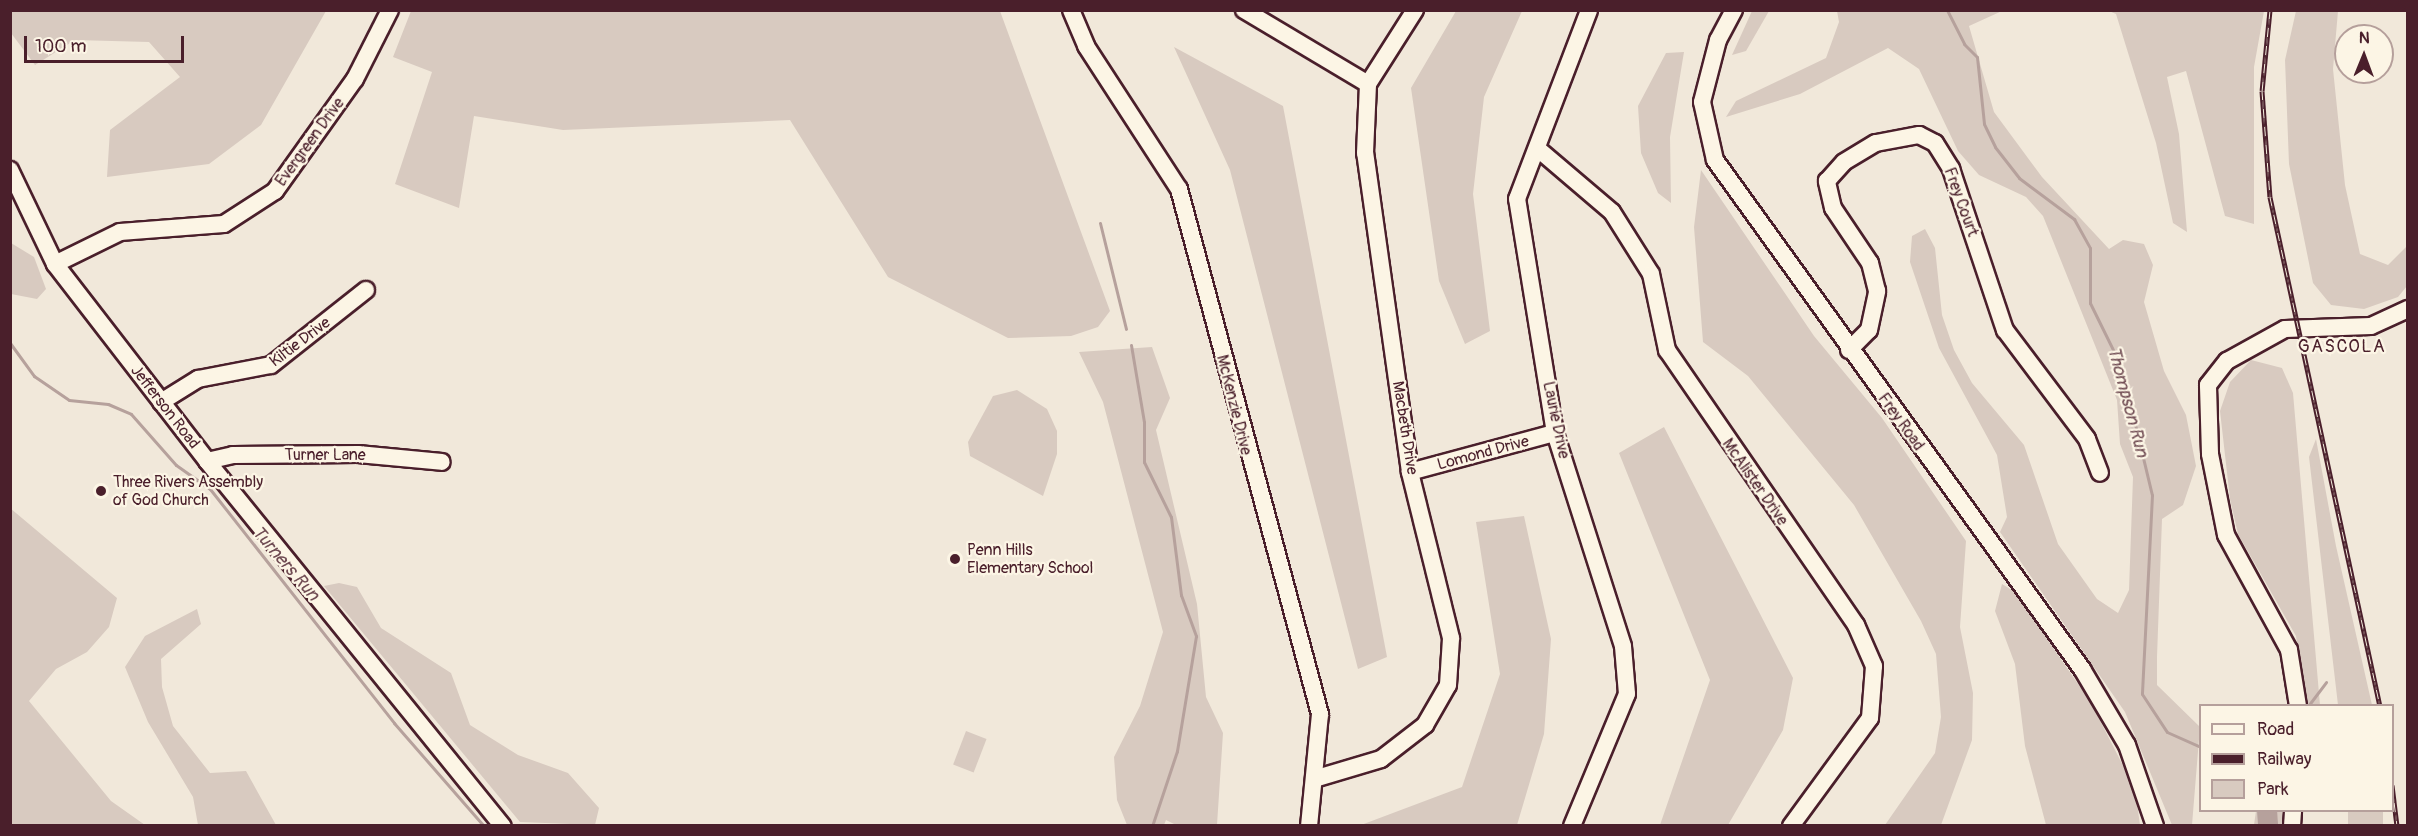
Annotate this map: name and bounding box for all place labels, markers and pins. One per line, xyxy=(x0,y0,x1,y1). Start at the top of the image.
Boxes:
place label: Three Rivers Assembly of God Church xyxy=(113,472,263,510)
marker: Three Rivers Assembly of God Church xyxy=(94,484,108,498)
place label: Penn Hills Elementary School xyxy=(967,540,1093,578)
marker: Penn Hills Elementary School xyxy=(948,552,962,566)

